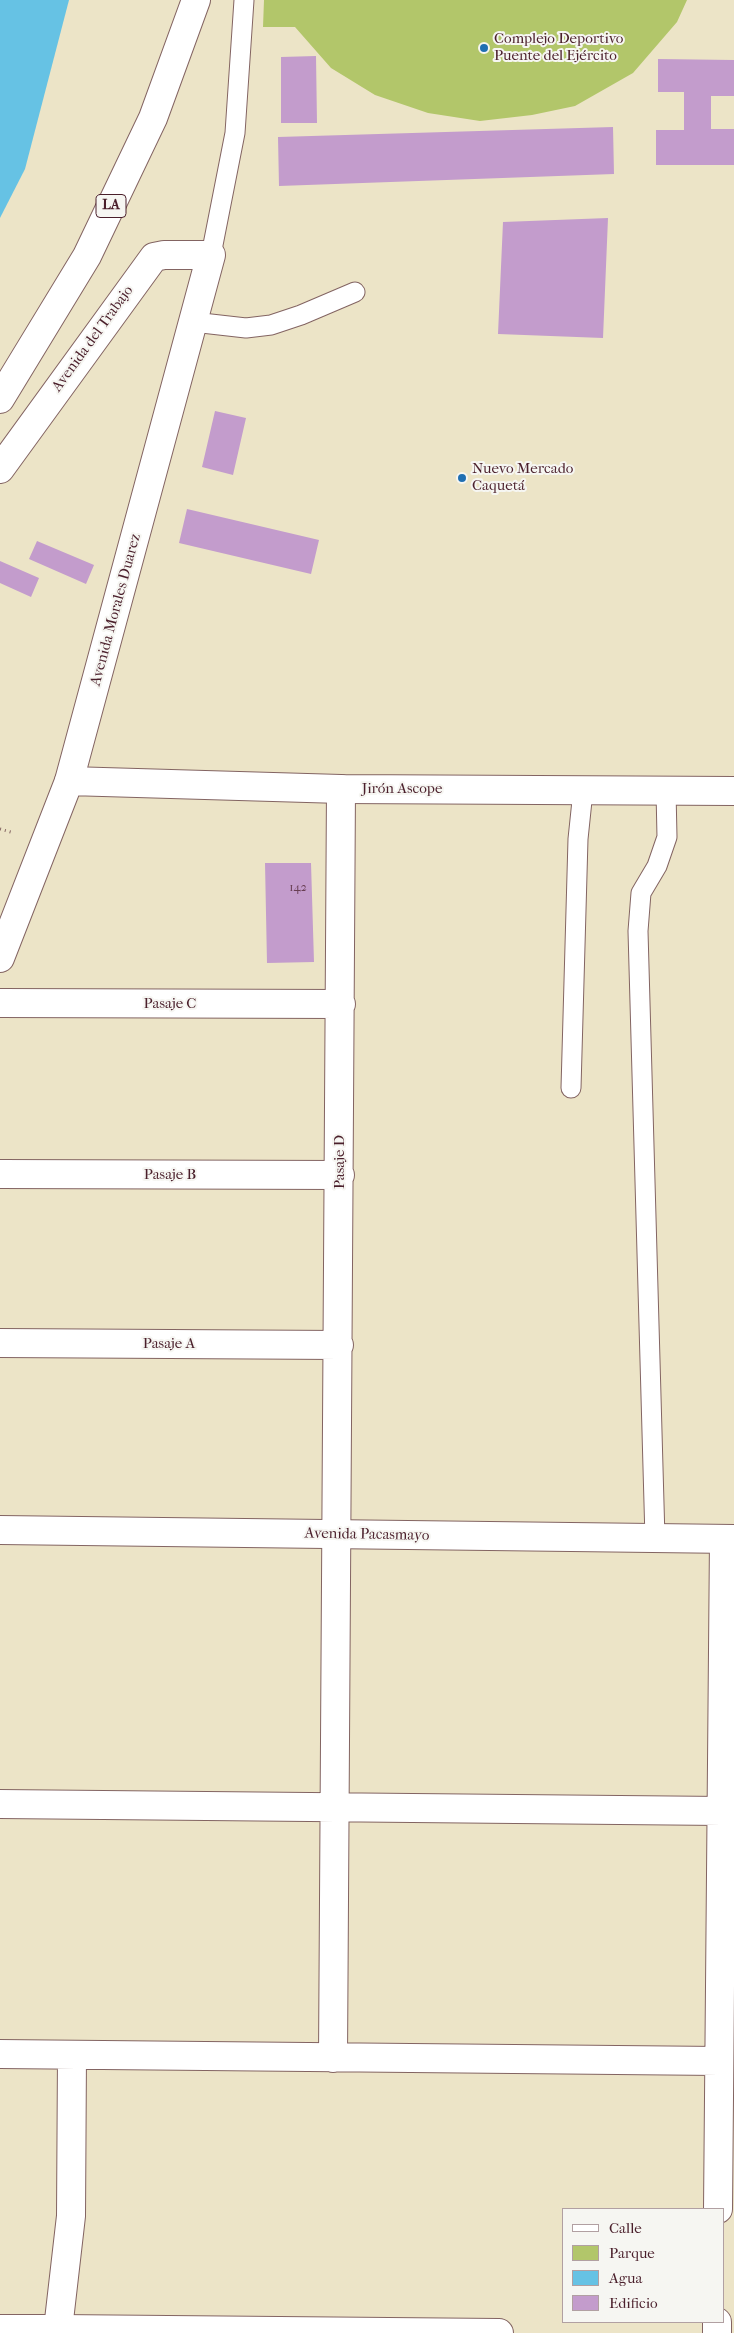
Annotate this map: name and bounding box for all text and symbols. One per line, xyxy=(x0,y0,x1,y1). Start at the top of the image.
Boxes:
place label: Complejo Deportivo Puente del Ejército xyxy=(494,30,623,65)
marker: Complejo Deportivo Puente del Ejército xyxy=(478,42,490,54)
road number: LA xyxy=(96,195,126,218)
street label: Avenida del Trabajo xyxy=(48,282,138,396)
place label: Nuevo Mercado Caquetá xyxy=(472,460,573,495)
marker: Nuevo Mercado Caquetá xyxy=(456,472,468,484)
street label: Avenida Morales Duarez xyxy=(87,532,145,688)
street label: Jirón Ascope xyxy=(362,780,442,798)
house number: 142 xyxy=(289,881,307,895)
street label: Pasaje C xyxy=(144,995,196,1013)
street label: Pasaje D xyxy=(331,1135,349,1189)
street label: Pasaje B xyxy=(144,1166,196,1184)
street label: Pasaje A xyxy=(143,1335,195,1353)
street label: Avenida Pacasmayo xyxy=(304,1525,430,1545)
legend xyxy=(562,2208,724,2323)
text: Calle xyxy=(609,2219,642,2237)
text: Parque xyxy=(609,2244,655,2262)
text: Agua xyxy=(609,2269,642,2287)
text: Edificio xyxy=(609,2294,658,2312)

